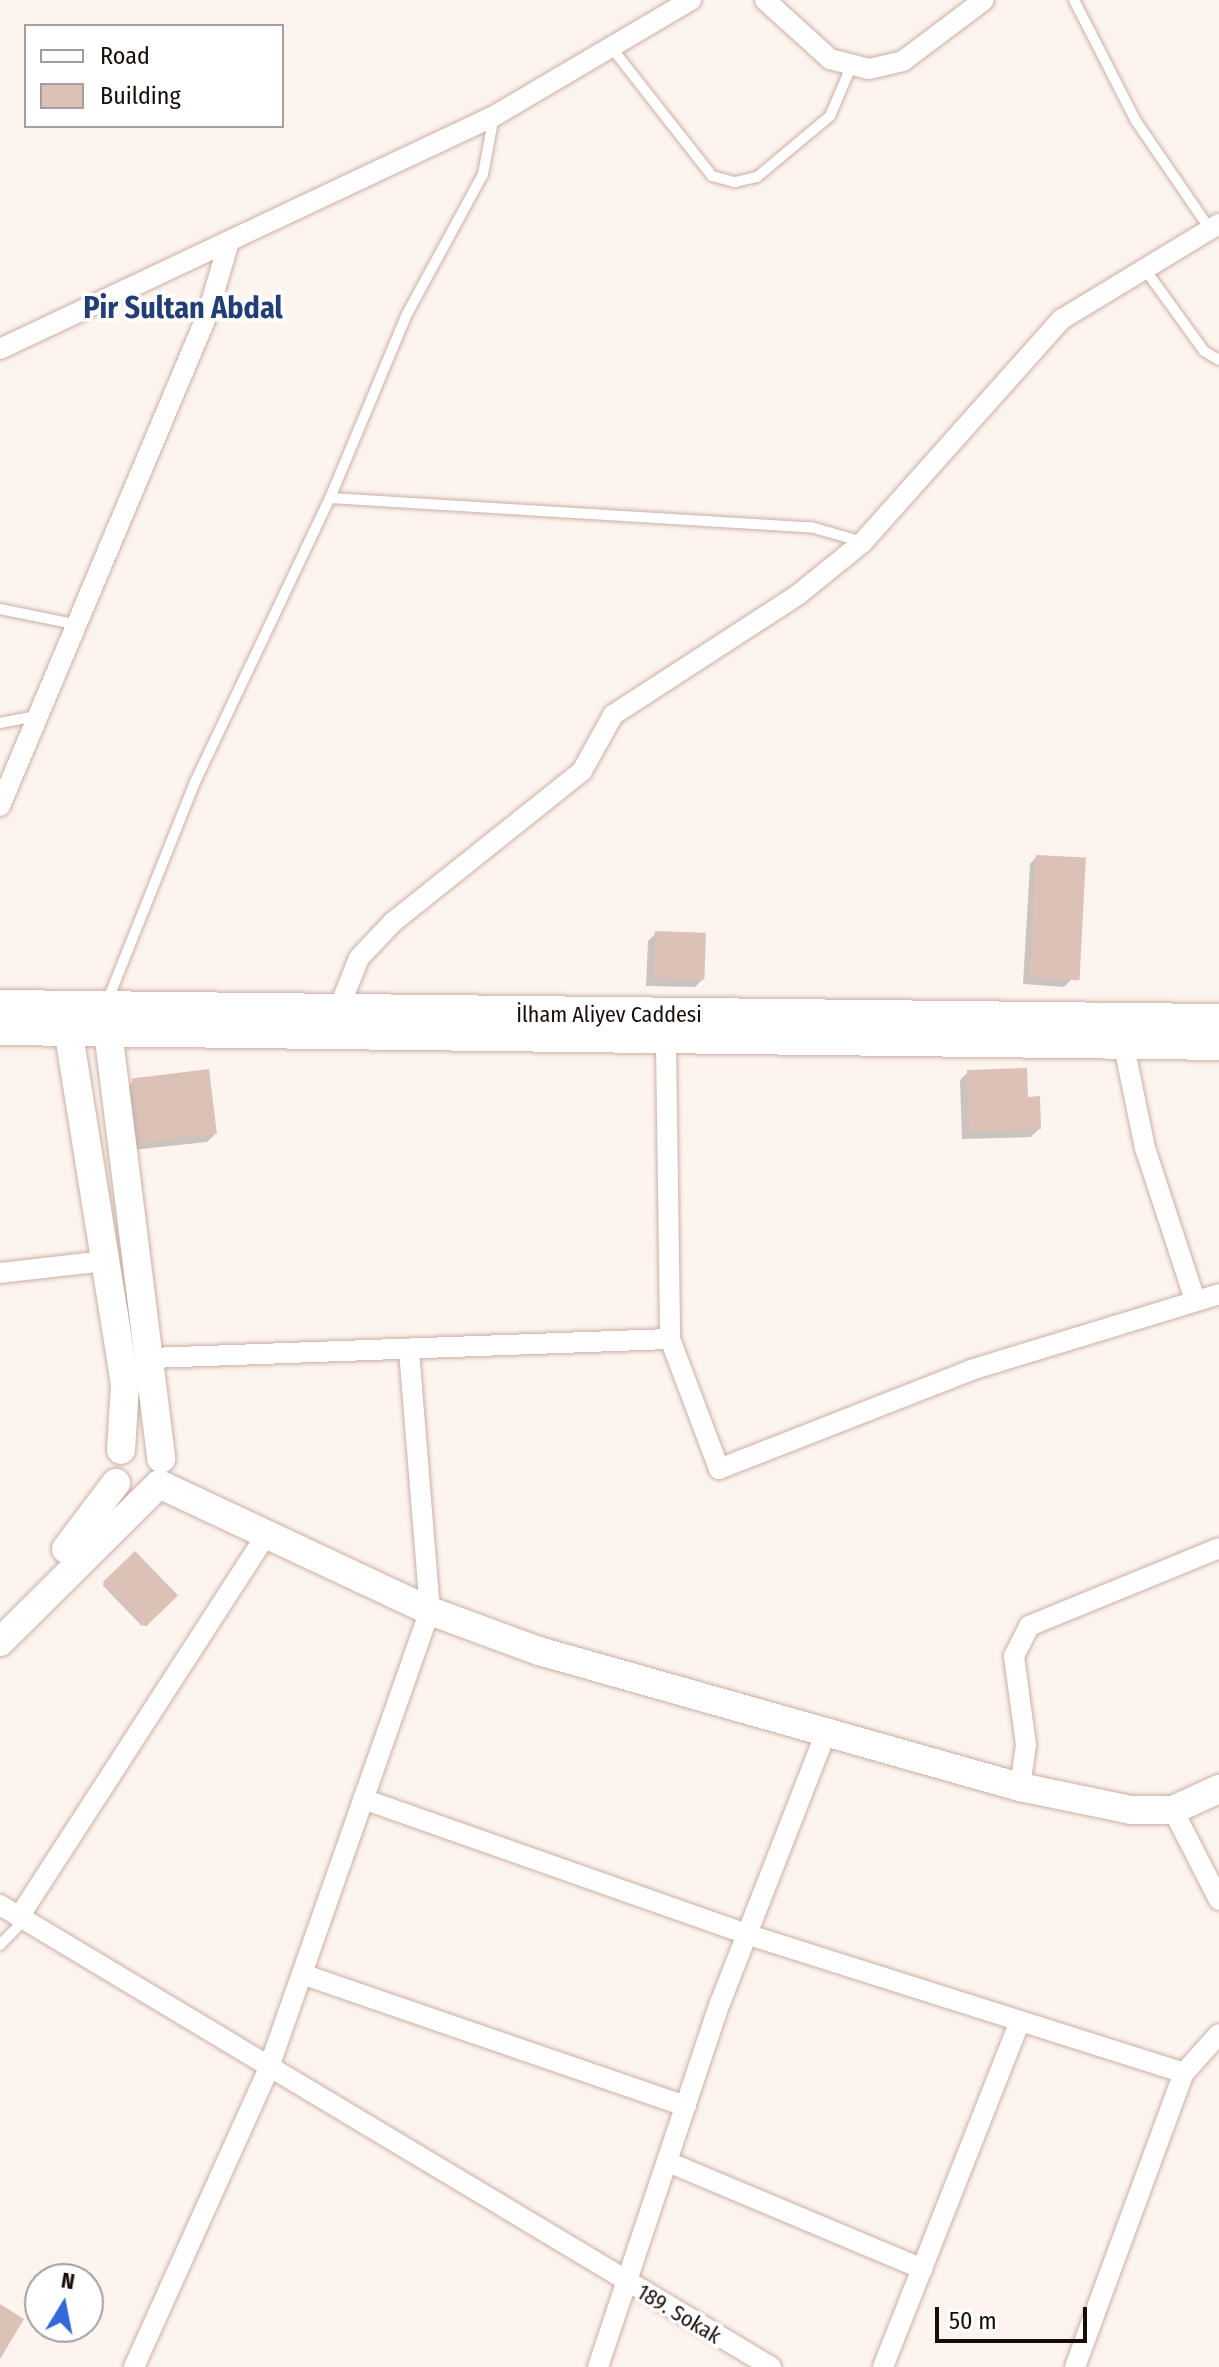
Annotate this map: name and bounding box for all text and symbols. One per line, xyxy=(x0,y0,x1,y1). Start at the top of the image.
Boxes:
legend xyxy=(24,24,284,128)
text: Road xyxy=(100,42,150,70)
text: Building xyxy=(100,82,181,110)
district label: Pir Sultan Abdal xyxy=(83,290,283,326)
street label: İlham Aliyev Caddesi xyxy=(516,1002,702,1028)
north arrow xyxy=(24,2263,104,2343)
text: N xyxy=(59,2266,77,2295)
street label: 189. Sokak xyxy=(632,2279,726,2349)
scale bar xyxy=(939,2291,1091,2341)
text: 50 m xyxy=(949,2307,997,2335)

